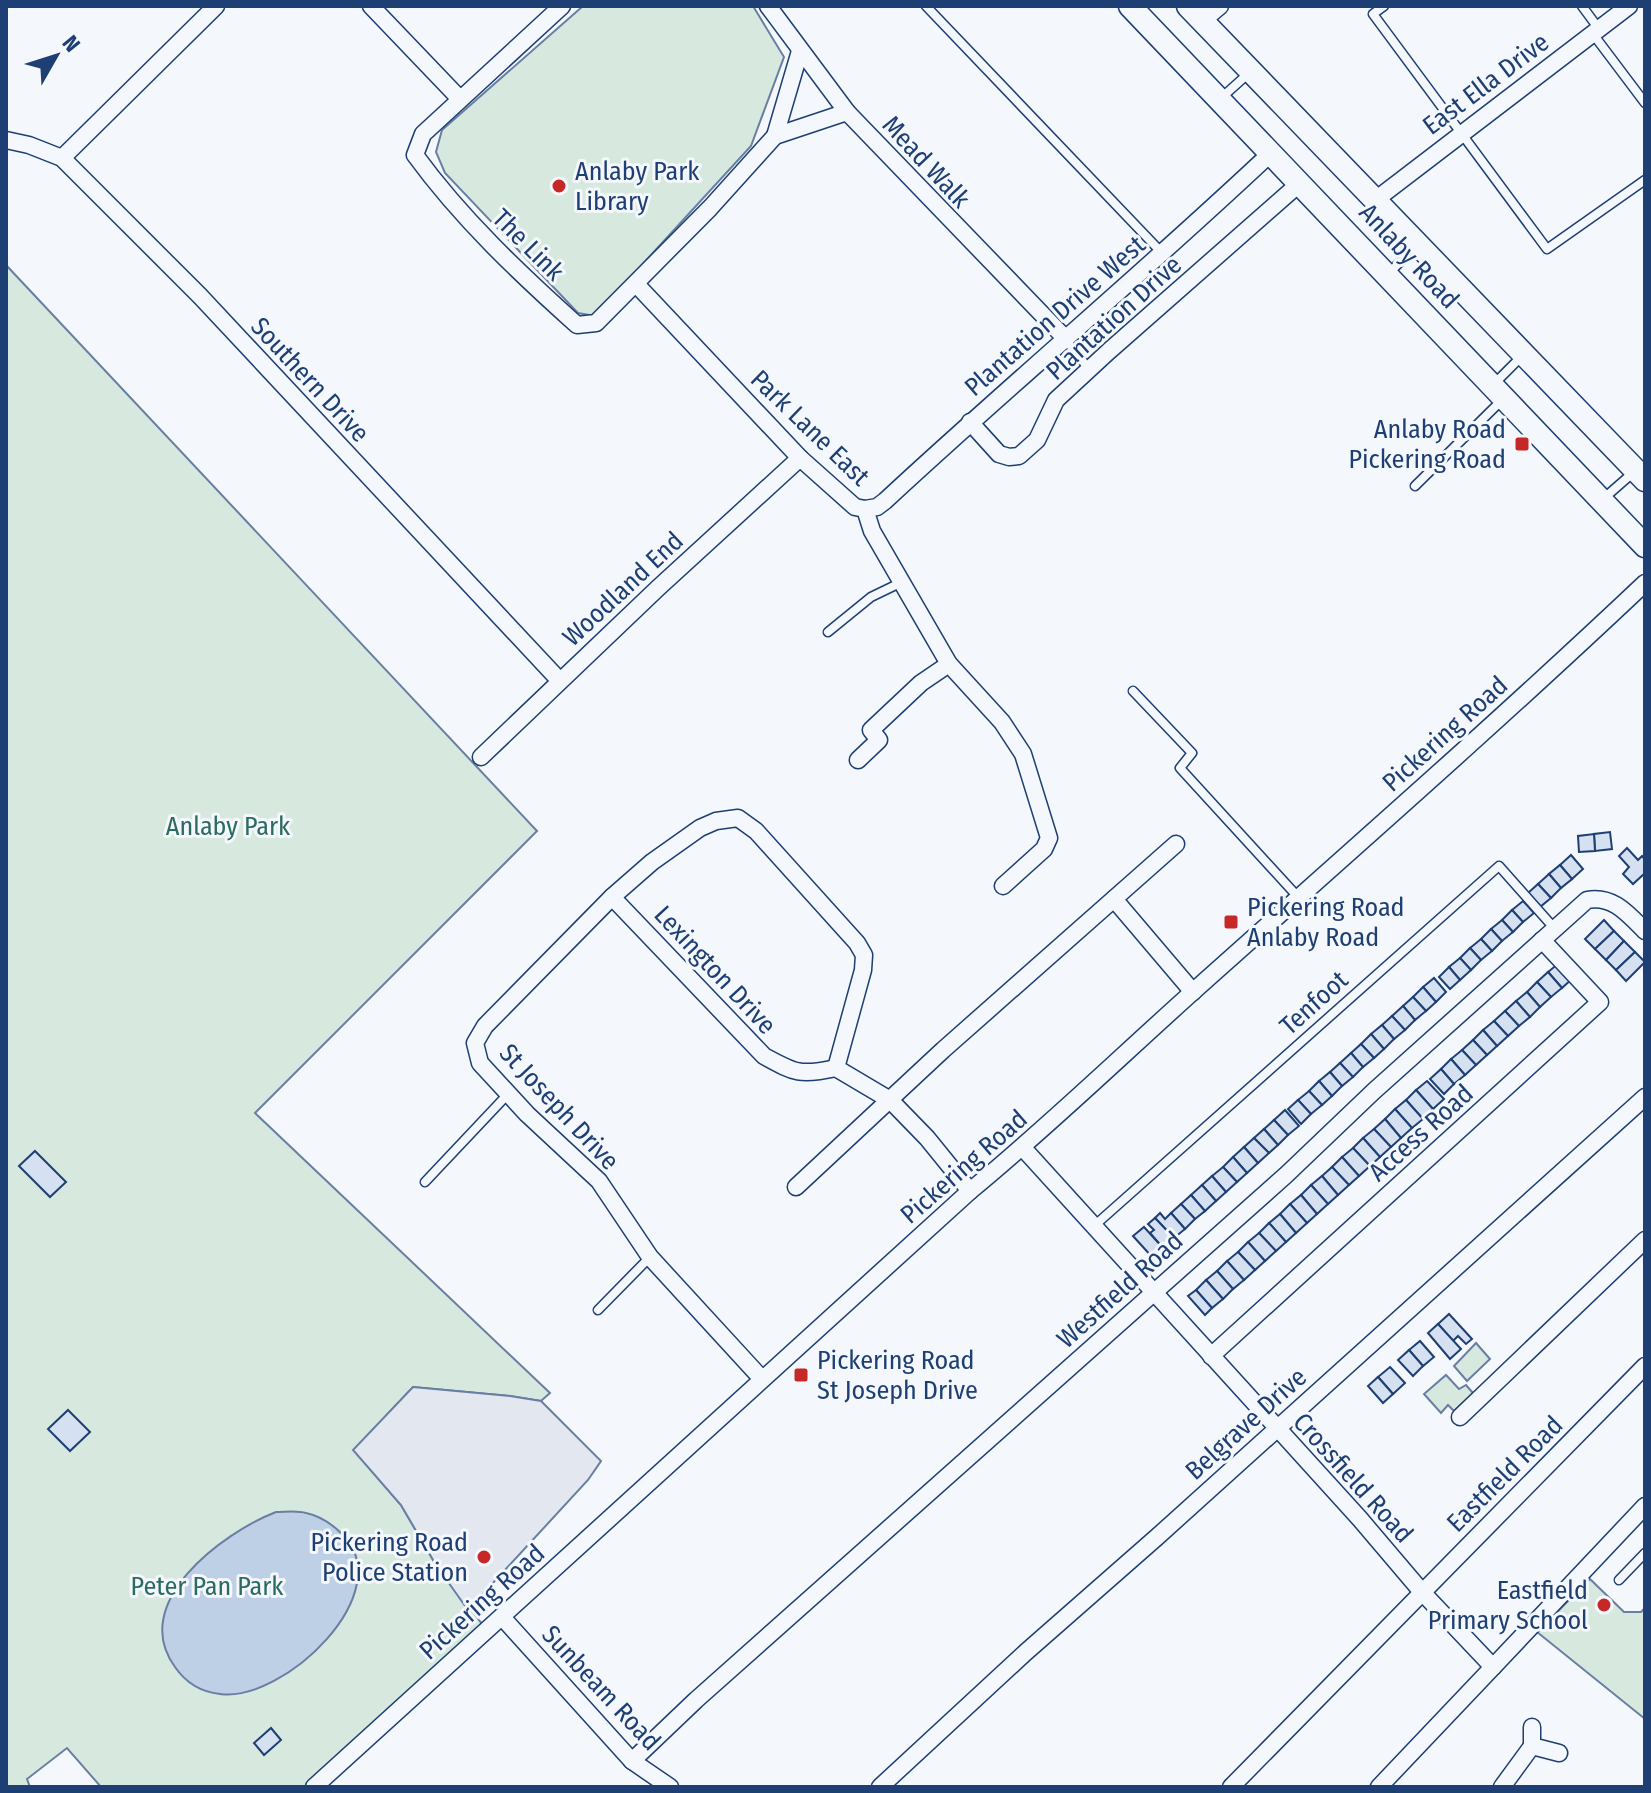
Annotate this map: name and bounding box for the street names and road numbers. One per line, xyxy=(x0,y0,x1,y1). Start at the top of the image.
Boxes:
street label: East Ella Drive xyxy=(1417,27,1555,141)
street label: Mead Walk xyxy=(876,110,977,215)
street label: Anlaby Road xyxy=(1353,197,1465,315)
street label: The Link xyxy=(486,203,571,288)
street label: Plantation Drive West xyxy=(958,229,1152,403)
street label: Plantation Drive xyxy=(1040,249,1188,387)
street label: Southern Drive xyxy=(244,311,376,449)
street label: Park Lane East xyxy=(744,364,876,493)
street label: Woodland End xyxy=(556,525,690,653)
street label: Pickering Road xyxy=(1376,670,1514,798)
street label: Lexington Drive xyxy=(648,899,782,1041)
street label: Tenfoot xyxy=(1274,964,1355,1042)
street label: St Joseph Drive xyxy=(493,1038,625,1176)
street label: Access Road xyxy=(1362,1078,1480,1188)
street label: Pickering Road xyxy=(894,1104,1034,1230)
street label: Westfield Road xyxy=(1051,1225,1189,1355)
street label: Belgrave Drive xyxy=(1179,1362,1313,1486)
street label: Crossfield Road xyxy=(1287,1407,1419,1549)
street label: Eastfield Road xyxy=(1441,1410,1569,1538)
street label: Pickering Road xyxy=(413,1538,551,1666)
street label: Sunbeam Road xyxy=(535,1619,667,1757)

